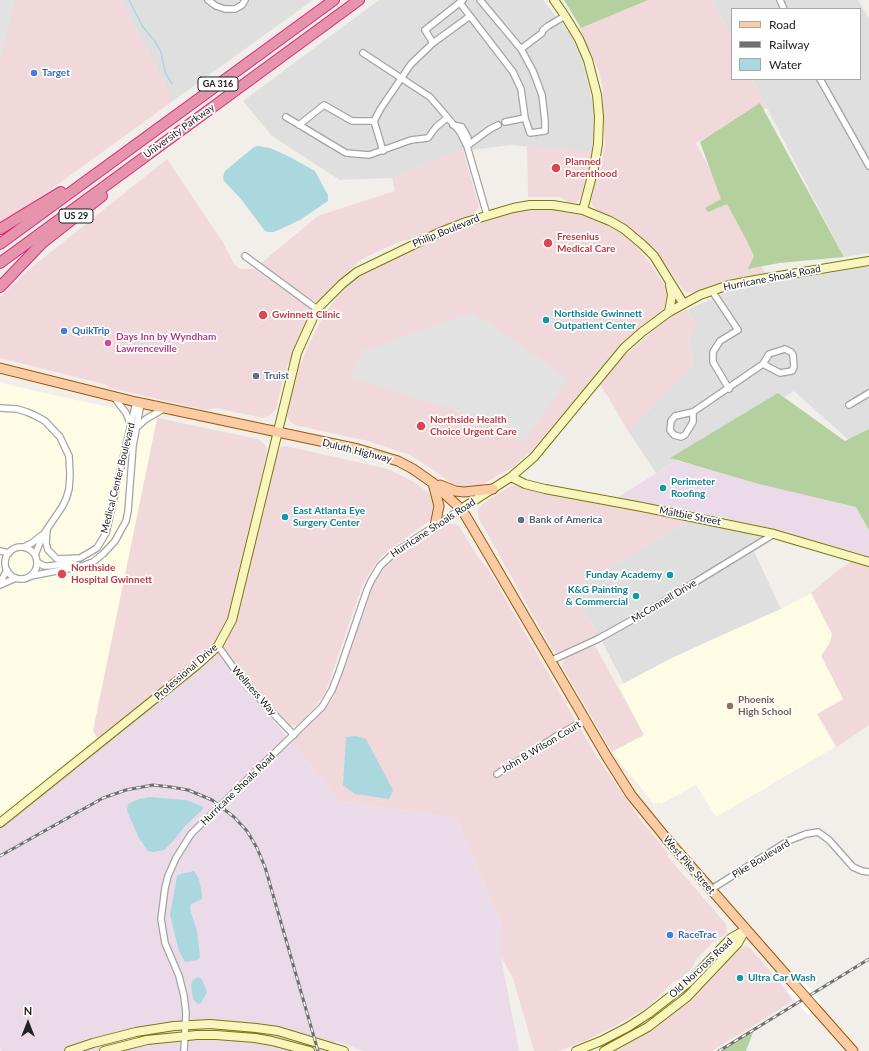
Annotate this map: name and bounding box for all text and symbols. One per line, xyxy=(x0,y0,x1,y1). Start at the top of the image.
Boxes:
legend xyxy=(731,8,861,80)
text: Road xyxy=(769,17,796,32)
text: Railway xyxy=(769,37,809,52)
text: Water xyxy=(769,57,802,72)
place label: Target xyxy=(42,67,70,79)
marker: Target xyxy=(29,68,39,78)
road number: GA 316 xyxy=(198,77,238,91)
street label: University Parkway xyxy=(141,101,217,161)
place label: Planned Parenthood xyxy=(565,156,617,180)
marker: Planned Parenthood xyxy=(550,162,562,174)
road number: US 29 xyxy=(59,209,93,223)
street label: Philip Boulevard xyxy=(411,212,481,250)
place label: Fresenius Medical Care xyxy=(557,231,615,254)
marker: Fresenius Medical Care xyxy=(542,237,554,249)
street label: Hurricane Shoals Road xyxy=(722,263,822,293)
place label: Northside Gwinnett Outpatient Center xyxy=(554,308,642,332)
marker: Gwinnett Clinic xyxy=(257,309,269,321)
place label: Gwinnett Clinic xyxy=(272,309,340,321)
marker: Northside Gwinnett Outpatient Center xyxy=(541,315,551,325)
place label: QuikTrip xyxy=(72,325,110,337)
marker: QuikTrip xyxy=(59,326,69,336)
place label: Days Inn by Wyndham Lawrenceville xyxy=(116,331,216,354)
marker: Days Inn by Wyndham Lawrenceville xyxy=(103,338,113,348)
place label: Truist xyxy=(264,370,289,382)
marker: Truist xyxy=(251,371,261,381)
place label: Northside Health Choice Urgent Care xyxy=(430,414,517,438)
marker: Northside Health Choice Urgent Care xyxy=(415,420,427,432)
street label: Medical Center Boulevard xyxy=(98,421,138,535)
street label: Duluth Highway xyxy=(321,437,393,465)
place label: Perimeter Roofing xyxy=(671,476,715,500)
marker: Perimeter Roofing xyxy=(658,483,668,493)
street label: Hurricane Shoals Road xyxy=(388,496,478,560)
street label: Maltbie Street xyxy=(658,504,722,528)
place label: East Atlanta Eye Surgery Center xyxy=(293,505,365,528)
marker: East Atlanta Eye Surgery Center xyxy=(280,512,290,522)
place label: Bank of America xyxy=(529,514,602,526)
marker: Bank of America xyxy=(516,515,526,525)
place label: Northside Hospital Gwinnett xyxy=(71,562,152,586)
marker: Northside Hospital Gwinnett xyxy=(56,568,68,580)
place label: Funday Academy xyxy=(586,569,662,581)
marker: Funday Academy xyxy=(665,570,675,580)
street label: McConnell Drive xyxy=(629,577,699,625)
place label: K&G Painting & Commercial xyxy=(565,584,628,608)
marker: K&G Painting & Commercial xyxy=(631,591,641,601)
street label: Professional Drive xyxy=(152,641,220,703)
street label: Wellness Way xyxy=(229,664,279,718)
place label: Phoenix High School xyxy=(738,694,791,718)
marker: Phoenix High School xyxy=(725,701,735,711)
street label: John B Wilson Court xyxy=(499,718,583,776)
street label: Hurricane Shoals Road xyxy=(198,750,278,828)
street label: West Pike Street xyxy=(661,834,717,896)
street label: Pike Boulevard xyxy=(730,837,792,881)
place label: RaceTrac xyxy=(678,929,717,941)
marker: RaceTrac xyxy=(665,930,675,940)
street label: Old Norcross Road xyxy=(667,936,735,1000)
place label: Ultra Car Wash xyxy=(748,972,816,984)
marker: Ultra Car Wash xyxy=(735,973,745,983)
north arrow xyxy=(8,1003,48,1043)
text: N xyxy=(24,1004,32,1017)

